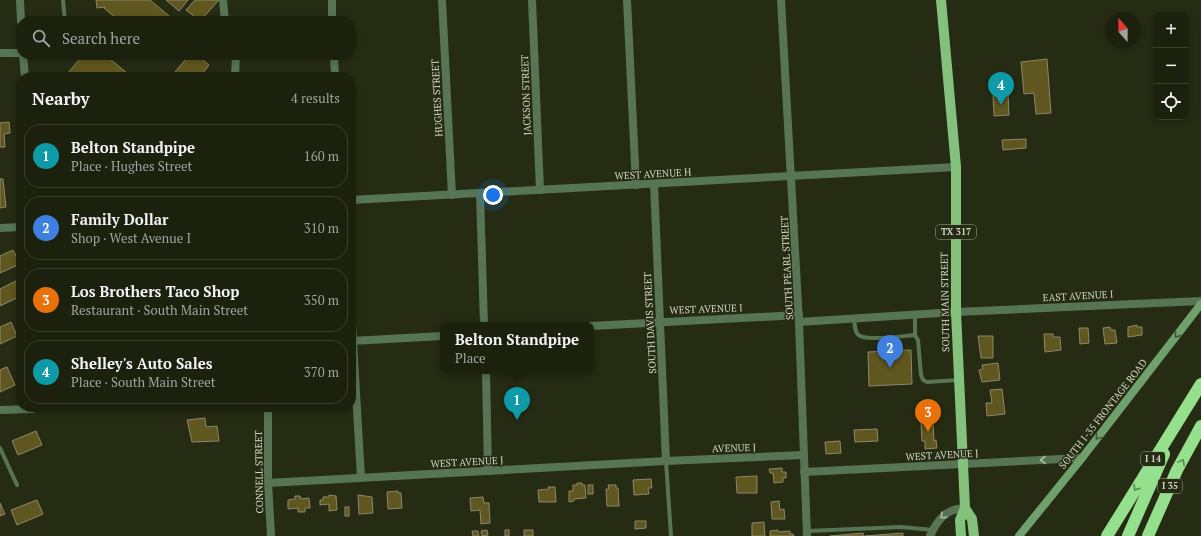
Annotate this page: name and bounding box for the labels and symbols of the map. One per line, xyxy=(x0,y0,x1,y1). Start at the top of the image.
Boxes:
north arrow xyxy=(1105,12,1141,48)
street label: JACKSON STREET xyxy=(518,54,534,136)
street label: HUGHES STREET xyxy=(428,59,446,137)
pin: 4 xyxy=(988,72,1014,105)
street label: WEST AVENUE H xyxy=(614,165,692,183)
your location xyxy=(483,185,503,205)
street label: SOUTH PEARL STREET xyxy=(778,216,796,320)
road number: TX 317 xyxy=(936,225,976,239)
street label: SOUTH MAIN STREET xyxy=(938,252,952,352)
street label: SOUTH DAVIS STREET xyxy=(641,272,659,374)
street label: EAST AVENUE I xyxy=(1042,288,1114,304)
street label: WEST AVENUE I xyxy=(669,301,743,317)
one-way arrow xyxy=(1175,330,1182,337)
pin: 2 xyxy=(877,335,903,368)
street label: SOUTH I-35 FRONTAGE ROAD xyxy=(1056,356,1150,472)
pin: 1 xyxy=(504,387,530,420)
pin: 3 xyxy=(915,399,941,432)
street label: CONNELL STREET xyxy=(252,430,266,514)
one-way arrow xyxy=(1095,433,1102,440)
street label: AVENUE J xyxy=(712,441,756,455)
street label: WEST AVENUE J xyxy=(905,447,979,463)
road number: I 14 xyxy=(1141,452,1165,466)
street label: WEST AVENUE J xyxy=(430,454,504,470)
one-way arrow xyxy=(1040,456,1046,465)
one-way arrow xyxy=(1177,459,1184,467)
road number: I 35 xyxy=(1158,479,1182,493)
one-way arrow xyxy=(1133,484,1140,491)
one-way arrow xyxy=(941,512,948,519)

